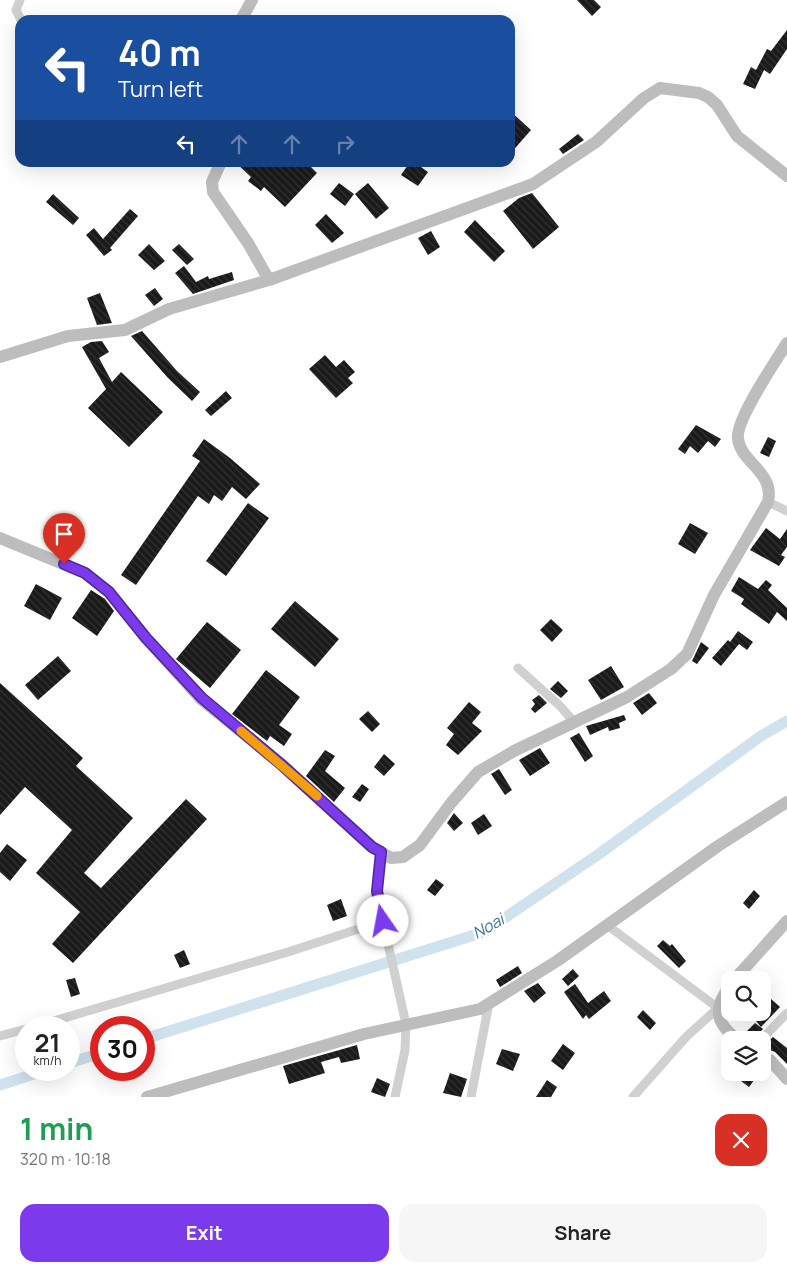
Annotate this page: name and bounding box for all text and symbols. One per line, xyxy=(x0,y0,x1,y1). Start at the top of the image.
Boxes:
text: 40 m xyxy=(118,29,201,77)
icon: left xyxy=(35,35,100,100)
text: Turn left xyxy=(118,74,203,104)
icon: left xyxy=(172,130,200,158)
icon: ahead xyxy=(225,130,253,158)
icon: ahead xyxy=(278,130,306,158)
icon: right xyxy=(331,130,359,158)
pin xyxy=(43,513,85,564)
icon: arrive xyxy=(50,520,78,548)
position arrow xyxy=(356,894,408,946)
water label: Noai xyxy=(468,907,510,944)
map controls xyxy=(721,971,771,1081)
button: search xyxy=(721,971,771,1021)
speed limit sign: 30 xyxy=(90,1016,155,1081)
text: 21 xyxy=(35,1025,60,1060)
button: layers xyxy=(721,1031,771,1081)
text: km/h xyxy=(34,1052,61,1069)
text: 1 min xyxy=(20,1108,93,1149)
button: close xyxy=(715,1114,767,1166)
text: 320 m · 10:18 xyxy=(20,1148,111,1170)
button: Exit xyxy=(20,1204,389,1262)
button: Share xyxy=(399,1204,767,1262)

